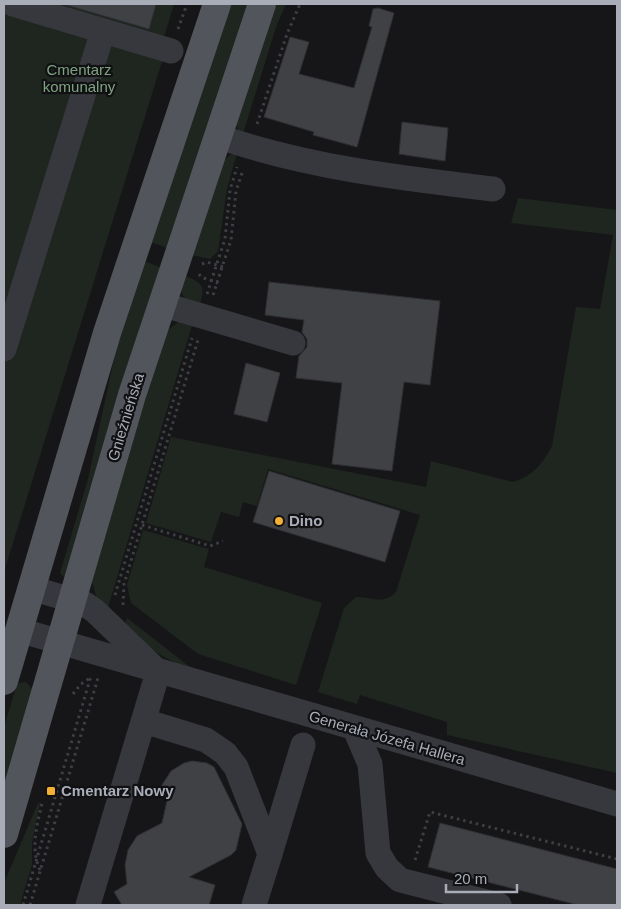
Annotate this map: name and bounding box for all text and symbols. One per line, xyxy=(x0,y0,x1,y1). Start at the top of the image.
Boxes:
park label: Cmentarz komunalny xyxy=(43,61,116,95)
street label: Gnieźnieńska xyxy=(104,370,147,463)
place label: Dino xyxy=(289,512,322,529)
marker: Dino xyxy=(273,515,285,527)
street label: Generała Józefa Hallera xyxy=(307,707,468,768)
place label: Cmentarz Nowy xyxy=(61,782,174,799)
marker: Cmentarz Nowy xyxy=(45,785,57,797)
scale bar xyxy=(446,862,517,894)
text: 20 m xyxy=(454,870,487,887)

